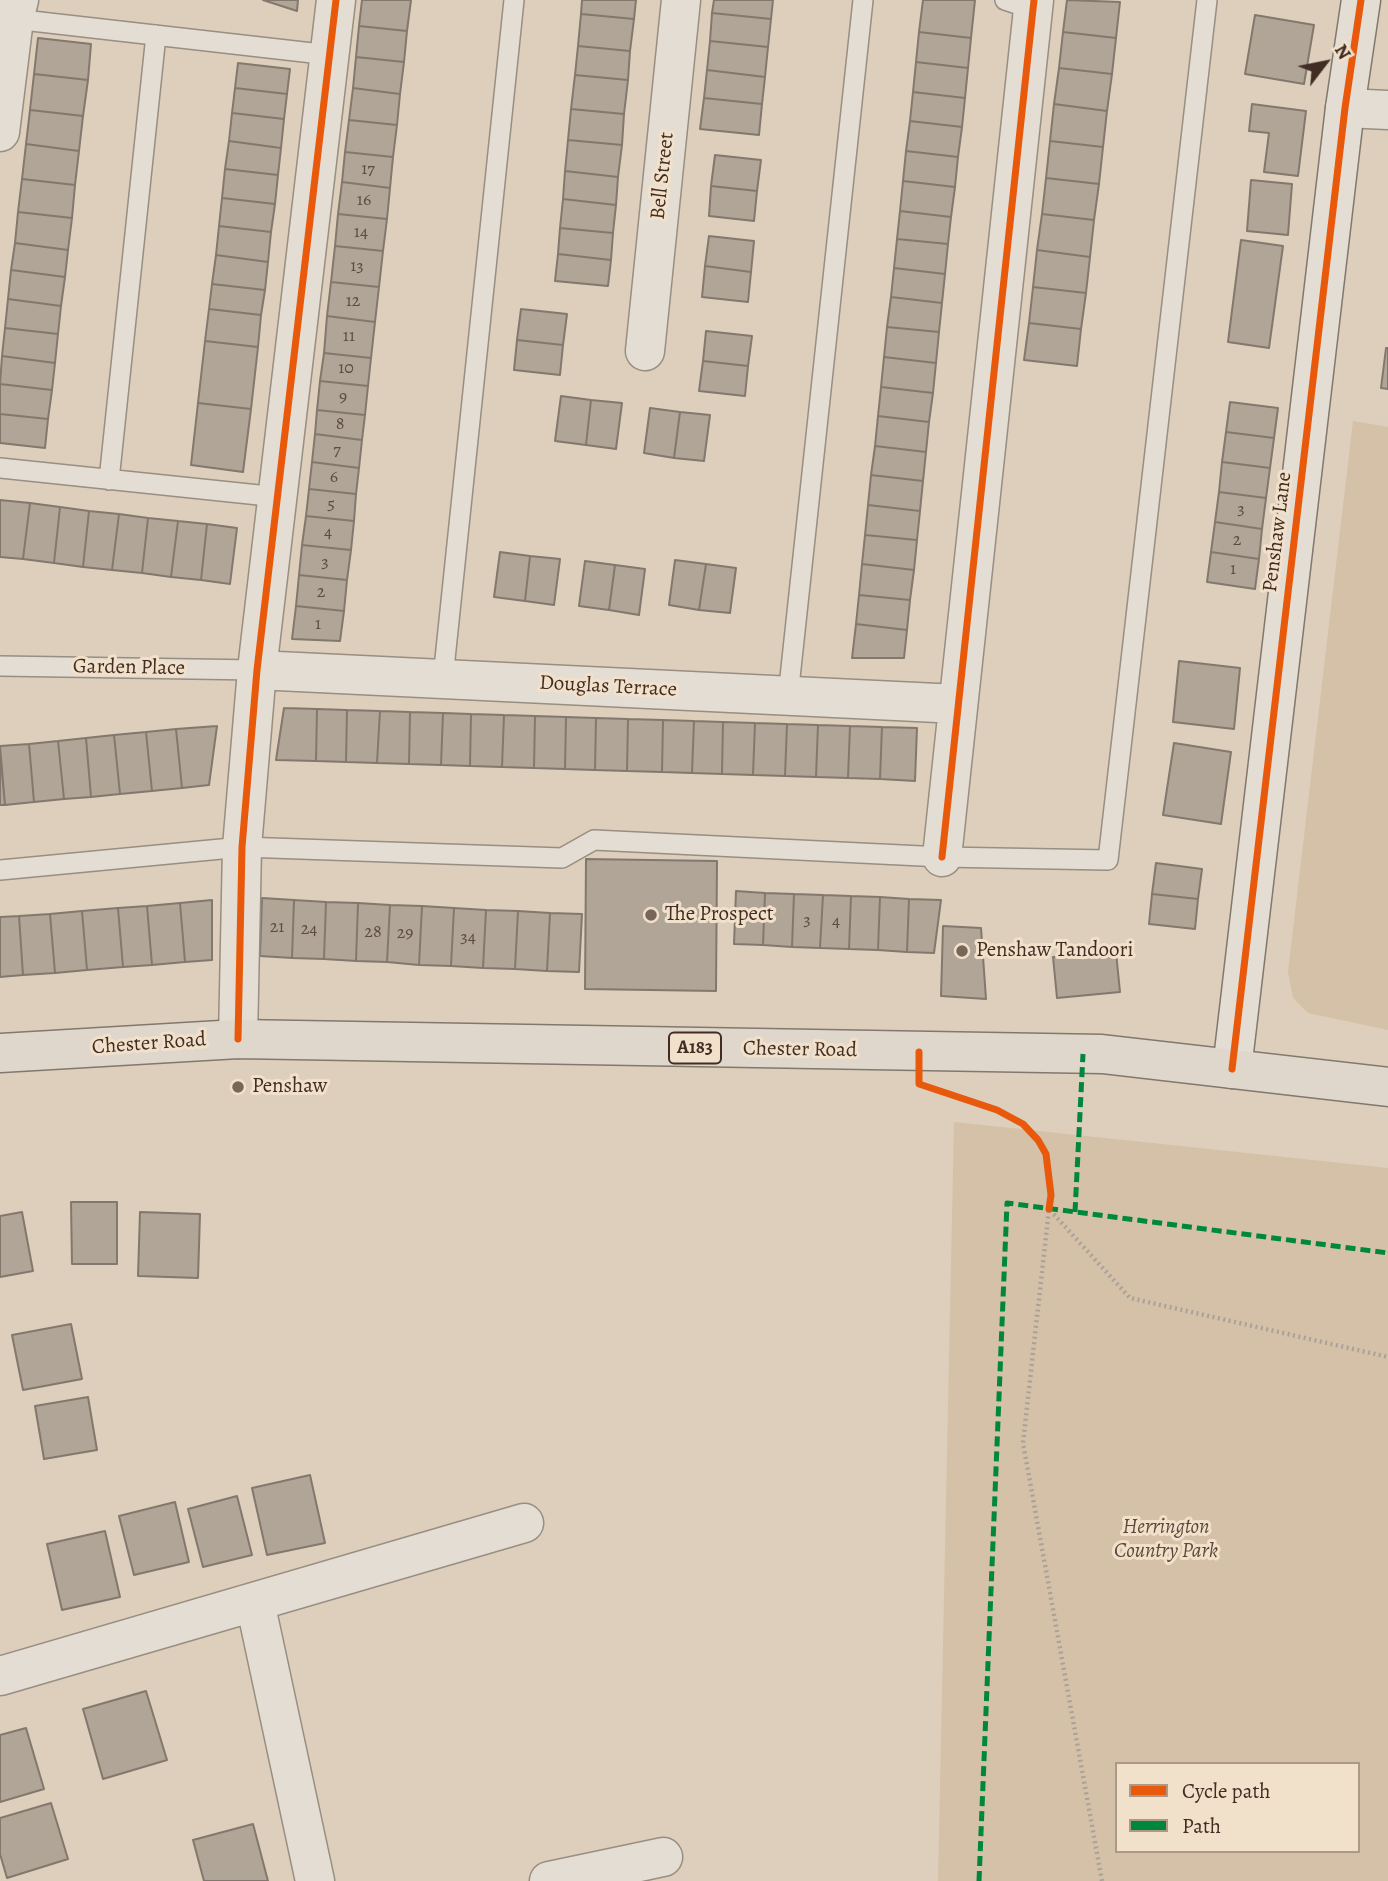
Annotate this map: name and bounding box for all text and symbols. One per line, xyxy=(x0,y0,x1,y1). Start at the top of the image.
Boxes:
north arrow xyxy=(1290,28,1360,98)
text: N xyxy=(1328,39,1358,65)
street label: Bell Street xyxy=(646,131,680,221)
house number: 17 xyxy=(361,159,375,181)
house number: 16 xyxy=(357,190,371,212)
house number: 14 xyxy=(354,222,368,244)
house number: 13 xyxy=(350,256,364,278)
house number: 12 xyxy=(346,291,360,313)
house number: 11 xyxy=(343,326,355,348)
house number: 10 xyxy=(338,358,354,380)
house number: 9 xyxy=(339,387,347,409)
house number: 8 xyxy=(336,414,344,436)
house number: 7 xyxy=(333,440,341,462)
house number: 6 xyxy=(330,467,338,489)
street label: Penshaw Lane xyxy=(1258,470,1298,594)
house number: 5 xyxy=(327,494,335,516)
house number: 3 xyxy=(1237,499,1245,521)
house number: 4 xyxy=(324,522,332,544)
house number: 2 xyxy=(1233,530,1241,552)
house number: 3 xyxy=(321,552,329,574)
house number: 1 xyxy=(1230,559,1236,581)
house number: 2 xyxy=(317,582,325,604)
house number: 1 xyxy=(315,614,321,636)
street label: Garden Place xyxy=(73,654,185,682)
street label: Douglas Terrace xyxy=(538,671,678,703)
place label: The Prospect xyxy=(665,902,774,928)
marker: The Prospect xyxy=(643,907,659,923)
house number: 3 xyxy=(803,910,811,932)
house number: 4 xyxy=(832,911,840,933)
house number: 21 xyxy=(270,917,284,939)
house number: 24 xyxy=(301,919,317,941)
house number: 28 xyxy=(364,922,382,944)
house number: 29 xyxy=(397,923,413,945)
house number: 34 xyxy=(460,927,476,949)
place label: Penshaw Tandoori xyxy=(976,938,1133,964)
marker: Penshaw Tandoori xyxy=(954,943,970,959)
street label: Chester Road xyxy=(91,1027,207,1061)
road number: A183 xyxy=(669,1032,721,1064)
street label: Chester Road xyxy=(743,1036,857,1064)
place label: Penshaw xyxy=(252,1074,327,1100)
marker: Penshaw xyxy=(230,1079,246,1095)
park label: Herrington Country Park xyxy=(1114,1515,1218,1565)
legend xyxy=(1115,1762,1360,1853)
text: Cycle path xyxy=(1182,1777,1271,1805)
text: Path xyxy=(1182,1812,1221,1840)

